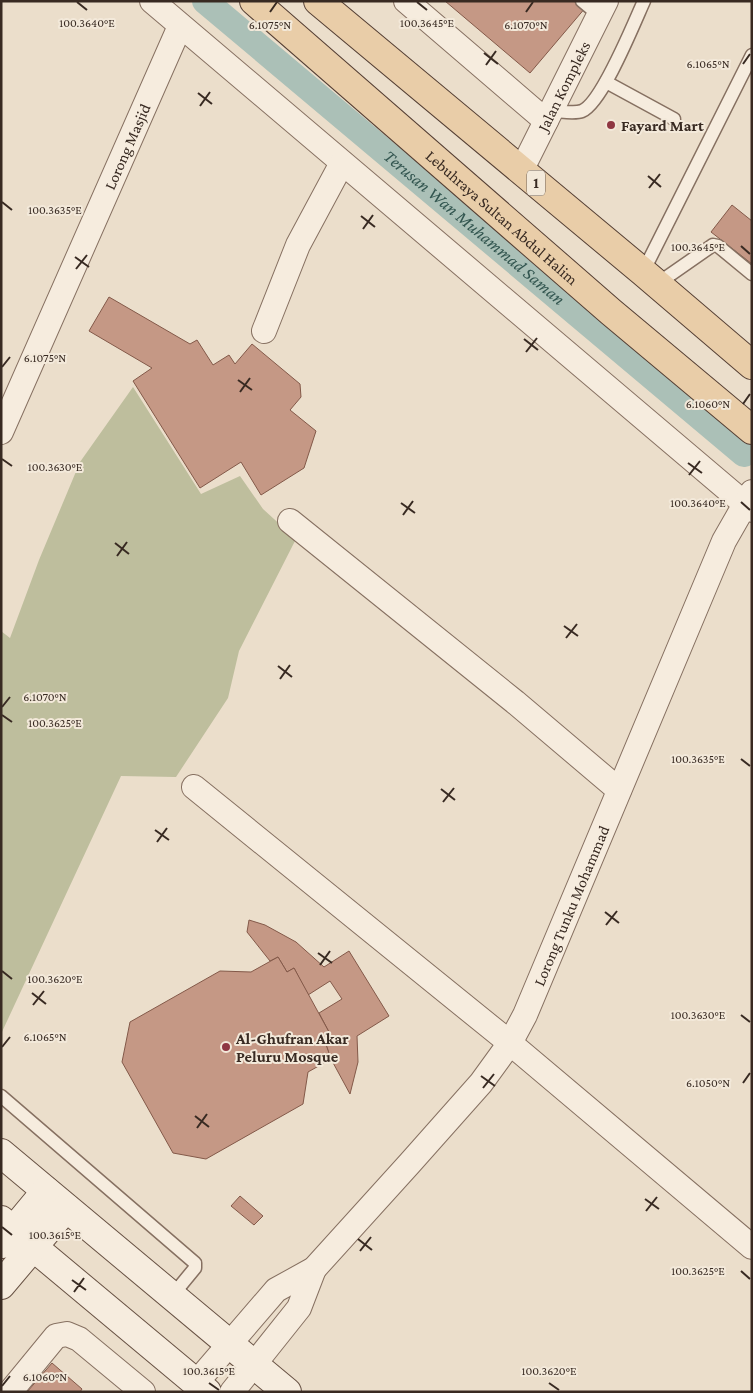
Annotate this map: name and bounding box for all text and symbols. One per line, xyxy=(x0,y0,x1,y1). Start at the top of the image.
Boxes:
text: 100.3640°E xyxy=(59,16,115,30)
text: 100.3645°E xyxy=(400,16,455,30)
text: 6.1075°N xyxy=(249,18,291,32)
text: 6.1070°N xyxy=(504,18,548,32)
street label: Jalan Kompleks xyxy=(533,38,594,136)
text: 6.1065°N xyxy=(686,57,730,71)
street label: Lorong Masjid xyxy=(101,101,154,192)
place label: Fayard Mart xyxy=(621,117,704,134)
marker: Fayard Mart xyxy=(605,119,617,131)
water label: Terusan Wan Muhammad Saman xyxy=(380,146,569,309)
street label: Lebuhraya Sultan Abdul Halim xyxy=(422,147,581,288)
road number: 1 xyxy=(527,170,545,196)
text: 100.3635°E xyxy=(28,203,82,217)
text: 100.3645°E xyxy=(671,240,726,254)
text: 6.1075°N xyxy=(24,351,66,365)
text: 6.1060°N xyxy=(686,397,730,411)
text: 100.3630°E xyxy=(28,460,83,474)
text: 100.3640°E xyxy=(670,496,726,510)
text: 6.1070°N xyxy=(23,690,67,704)
text: 100.3625°E xyxy=(28,716,82,730)
text: 100.3635°E xyxy=(671,752,725,766)
street label: Lorong Tunku Mohammad xyxy=(530,823,613,988)
text: 100.3620°E xyxy=(28,972,83,986)
text: 100.3630°E xyxy=(671,1008,726,1022)
text: 6.1065°N xyxy=(23,1030,67,1044)
place label: Al-Ghufran Akar Peluru Mosque xyxy=(235,1030,349,1065)
marker: Al-Ghufran Akar Peluru Mosque xyxy=(220,1041,232,1053)
text: 6.1050°N xyxy=(686,1076,730,1090)
text: 100.3615°E xyxy=(29,1228,82,1242)
text: 100.3625°E xyxy=(671,1264,725,1278)
text: 100.3615°E xyxy=(183,1364,236,1378)
text: 100.3620°E xyxy=(522,1364,577,1378)
text: 6.1060°N xyxy=(23,1370,67,1384)

